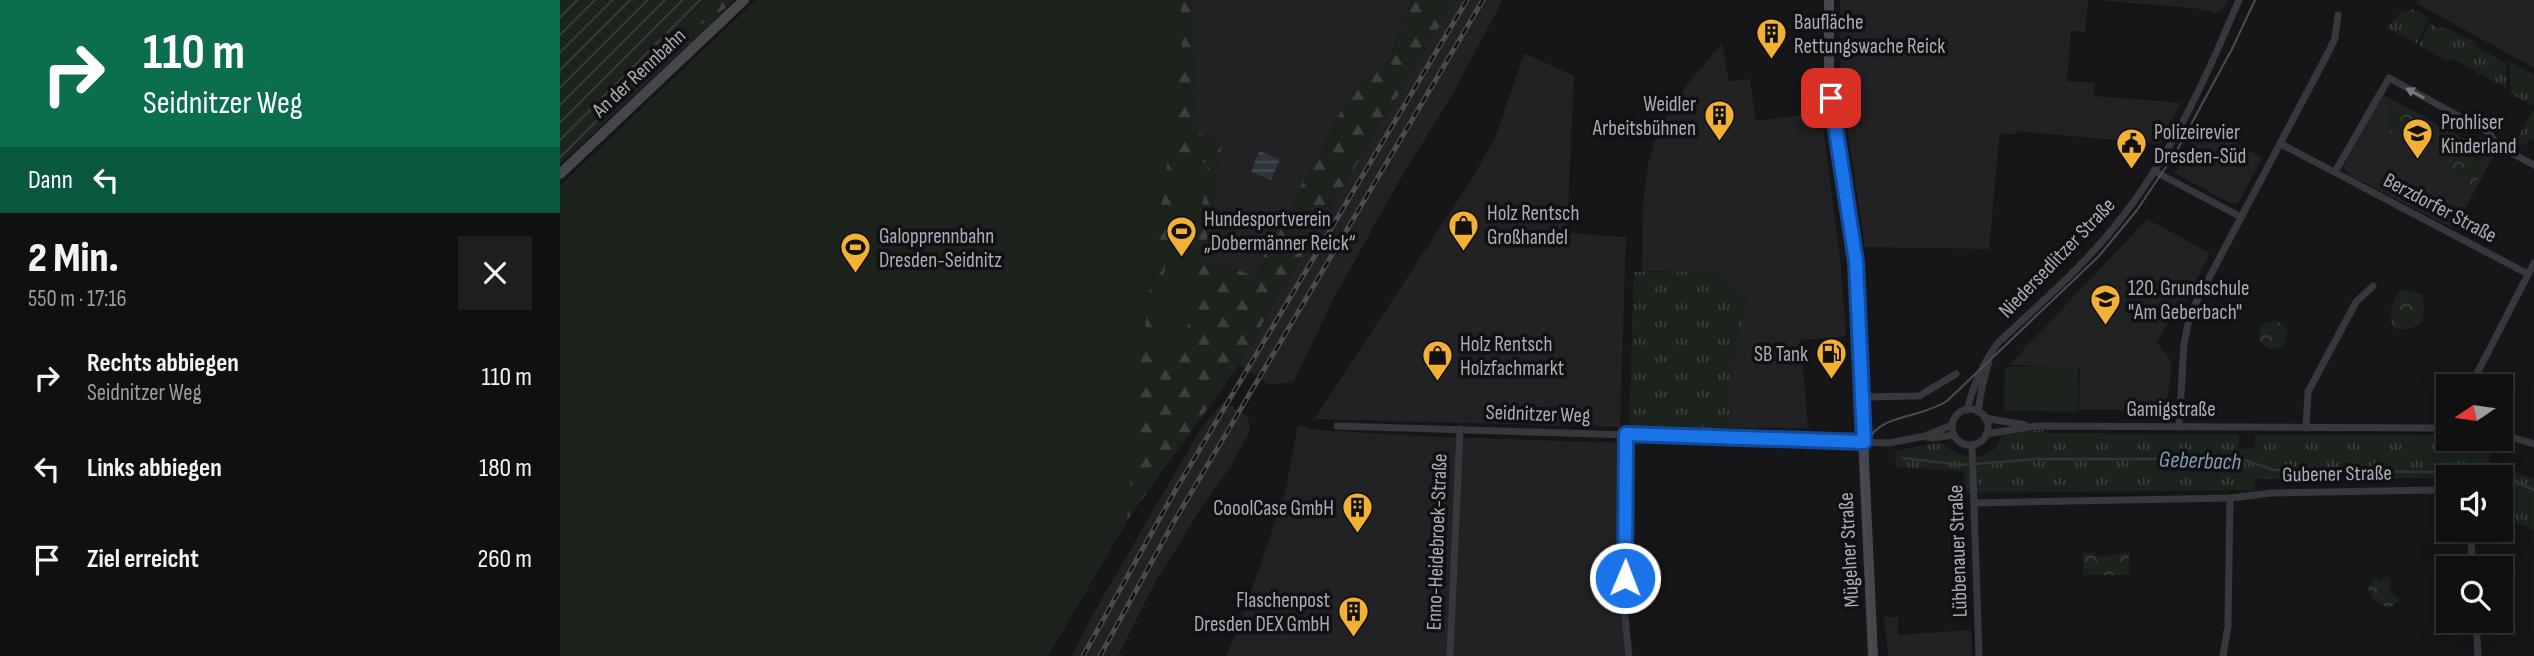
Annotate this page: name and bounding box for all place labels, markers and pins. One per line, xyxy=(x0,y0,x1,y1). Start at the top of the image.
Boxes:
place label: Baufläche Rettungswache Reick xyxy=(1794,10,1945,59)
building icon: Baufläche Rettungswache Reick xyxy=(1754,17,1788,61)
pin xyxy=(1801,68,1861,128)
place label: Weidler Arbeitsbühnen xyxy=(1592,92,1696,141)
building icon: Weidler Arbeitsbühnen xyxy=(1702,99,1736,143)
place label: Prohliser Kinderland xyxy=(2441,110,2516,159)
school or university icon: Prohliser Kinderland xyxy=(2401,117,2435,161)
place label: Polizeirevier Dresden-Süd xyxy=(2154,120,2246,169)
public building icon: Polizeirevier Dresden-Süd xyxy=(2114,127,2148,171)
place label: Holz Rentsch Großhandel xyxy=(1487,201,1579,250)
place label: Hundesportverein „Dobermänner Reick“ xyxy=(1204,207,1356,256)
shop icon: Holz Rentsch Großhandel xyxy=(1447,208,1481,252)
sports icon: Hundesportverein „Dobermänner Reick“ xyxy=(1164,214,1198,258)
place label: Galopprennbahn Dresden-Seidnitz xyxy=(879,224,1002,273)
sports icon: Galopprennbahn Dresden-Seidnitz xyxy=(839,231,873,275)
place label: 120. Grundschule "Am Geberbach" xyxy=(2128,276,2249,325)
school or university icon: 120. Grundschule "Am Geberbach" xyxy=(2088,283,2122,327)
place label: Holz Rentsch Holzfachmarkt xyxy=(1460,332,1564,381)
fuel station icon: SB Tank xyxy=(1814,337,1848,381)
shop icon: Holz Rentsch Holzfachmarkt xyxy=(1420,339,1454,383)
place label: SB Tank xyxy=(1754,342,1808,367)
building icon: CooolCase GmbH xyxy=(1340,491,1374,535)
place label: CooolCase GmbH xyxy=(1213,496,1334,521)
place label: Flaschenpost Dresden DEX GmbH xyxy=(1194,588,1330,637)
building icon: Flaschenpost Dresden DEX GmbH xyxy=(1336,595,1370,639)

